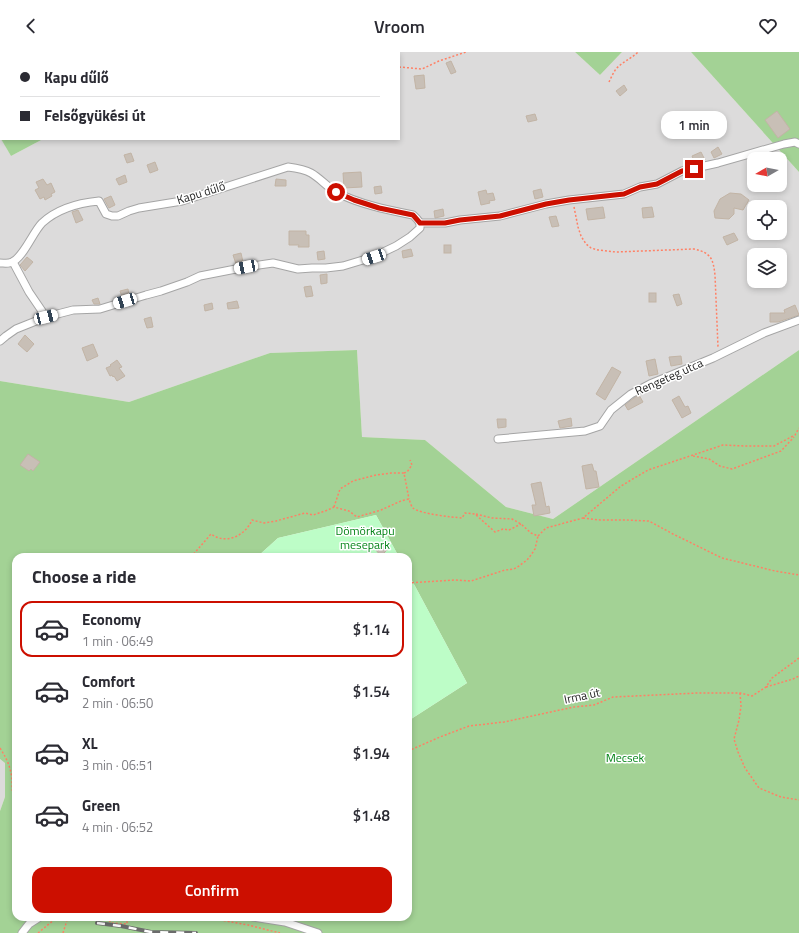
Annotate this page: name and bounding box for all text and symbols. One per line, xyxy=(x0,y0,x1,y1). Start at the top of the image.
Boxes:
text: Vroom xyxy=(374,13,425,40)
icon: back xyxy=(20,15,42,37)
icon: heart xyxy=(757,15,779,37)
text: Kapu dűlő xyxy=(44,66,109,89)
text: Felsőgyükési út xyxy=(44,104,146,127)
callout: 1 min xyxy=(661,111,727,139)
text: 1 min xyxy=(678,115,710,135)
north arrow xyxy=(747,152,787,192)
map controls xyxy=(747,152,787,288)
route end xyxy=(685,160,703,178)
street label: Kapu dűlő xyxy=(174,176,228,209)
route start xyxy=(327,183,345,201)
button: locate xyxy=(747,200,787,240)
car xyxy=(361,248,387,266)
button: layers xyxy=(747,248,787,288)
car xyxy=(233,259,259,275)
car xyxy=(112,292,138,310)
car xyxy=(33,308,59,326)
street label: Rengeteg utca xyxy=(632,353,706,400)
park label: Dömörkapu mesepark xyxy=(335,521,395,554)
text: Choose a ride xyxy=(32,563,136,590)
text: Economy xyxy=(82,608,141,631)
icon: car xyxy=(34,611,70,647)
text: $1.14 xyxy=(353,618,390,641)
text: 1 min · 06:49 xyxy=(82,631,153,651)
text: Comfort xyxy=(82,670,135,693)
icon: car xyxy=(34,673,70,709)
text: $1.54 xyxy=(353,680,390,703)
street label: Irma út xyxy=(562,682,602,709)
text: 2 min · 06:50 xyxy=(82,693,153,713)
text: XL xyxy=(82,732,98,755)
icon: car xyxy=(34,735,70,771)
text: $1.94 xyxy=(353,742,390,765)
park label: Mecsek xyxy=(606,748,645,767)
text: 3 min · 06:51 xyxy=(82,755,153,775)
text: Green xyxy=(82,794,120,817)
icon: car xyxy=(34,797,70,833)
text: $1.48 xyxy=(353,804,390,827)
text: 4 min · 06:52 xyxy=(82,817,153,837)
button: Confirm xyxy=(32,867,392,913)

